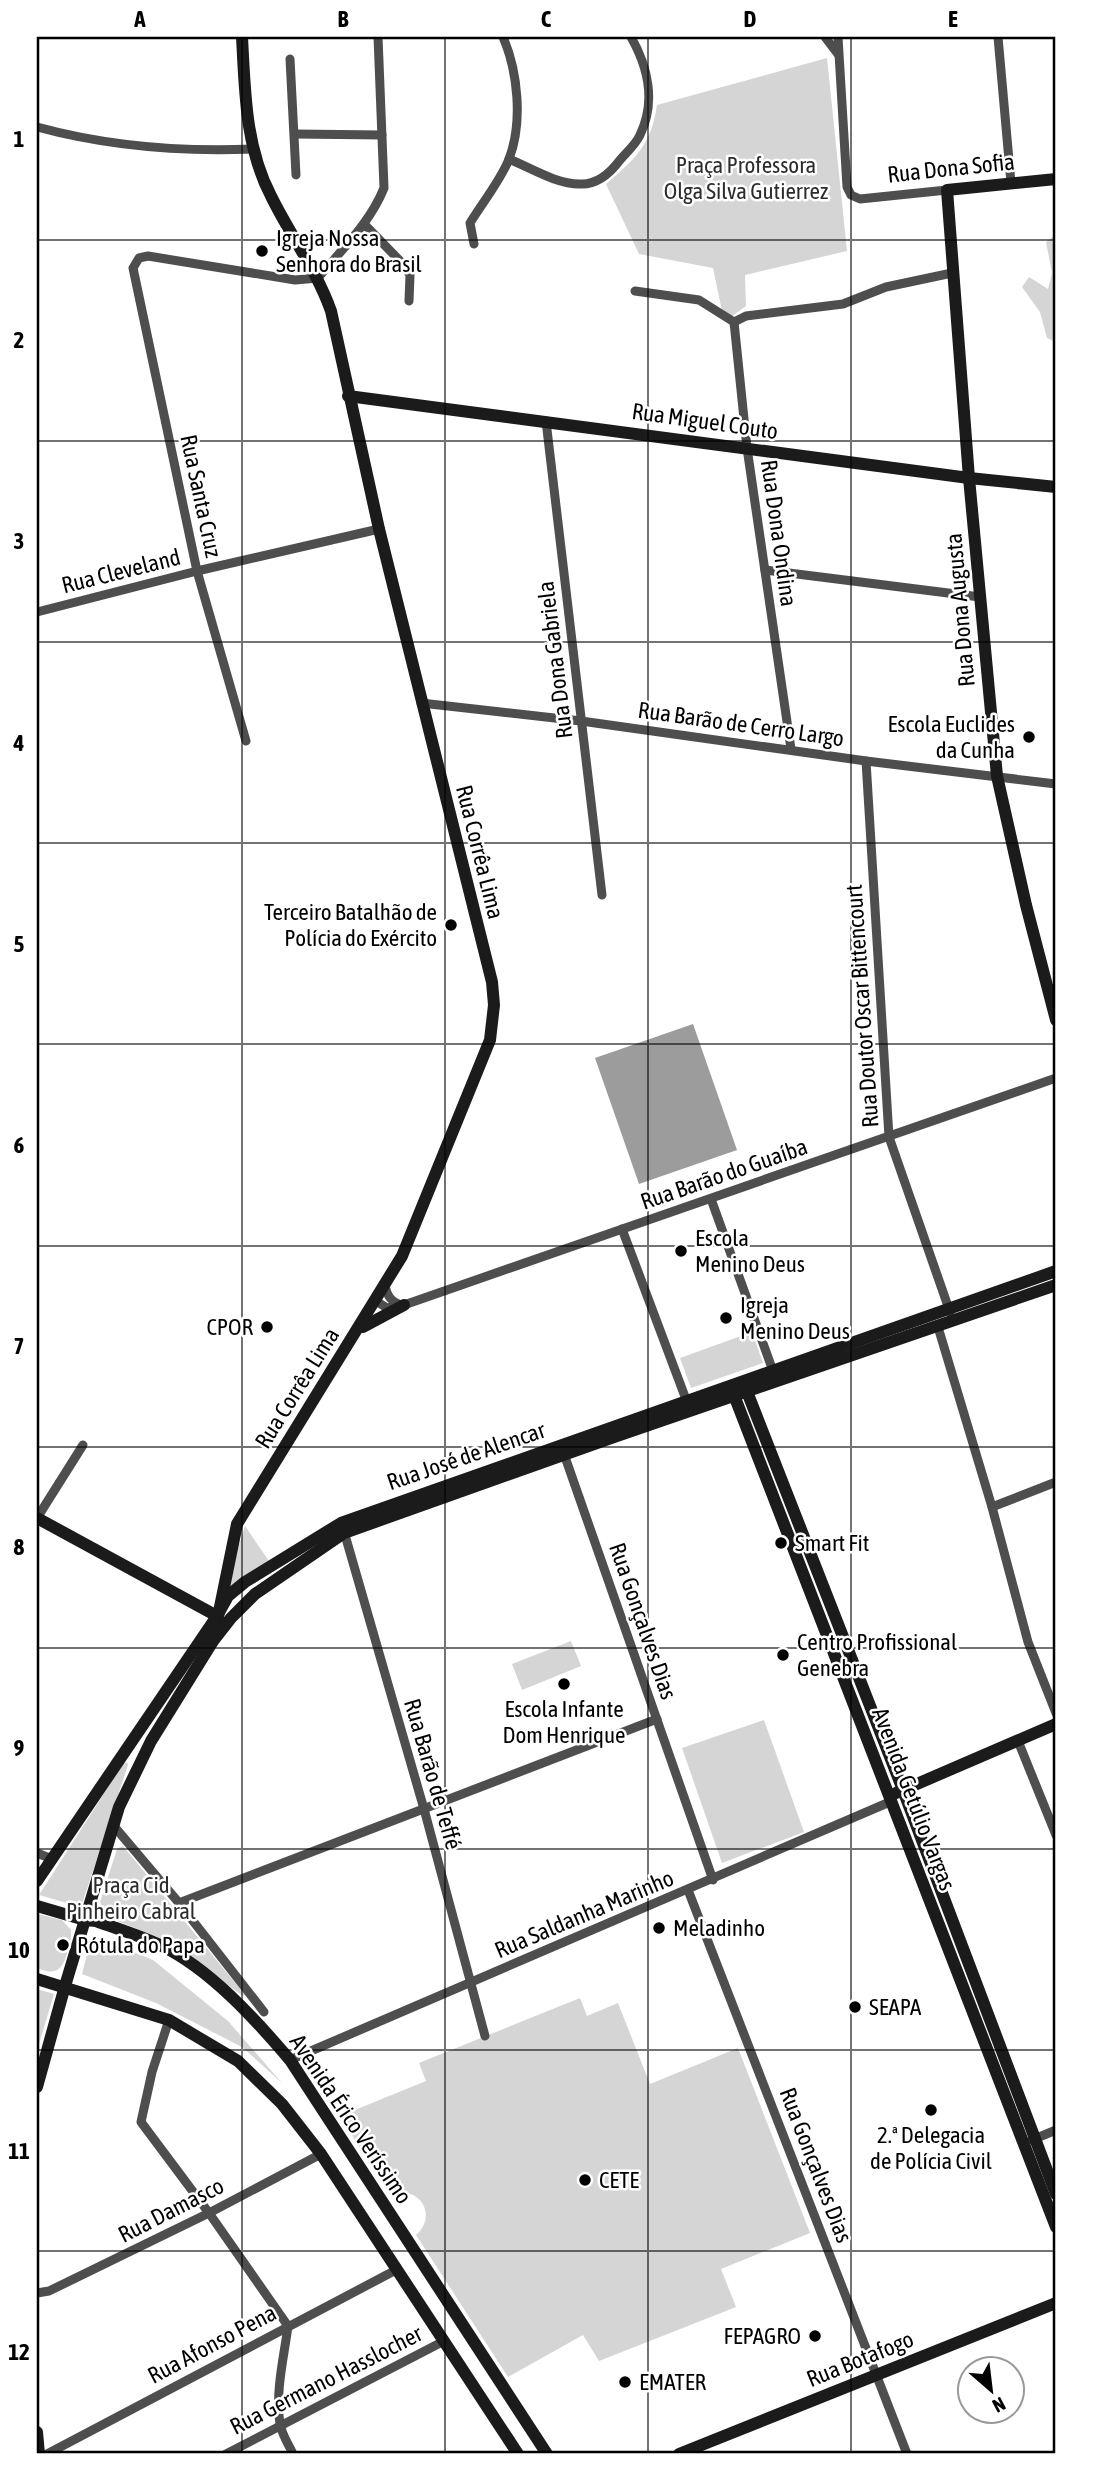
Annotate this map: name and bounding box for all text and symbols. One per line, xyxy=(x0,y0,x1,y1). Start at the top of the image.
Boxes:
text: A xyxy=(133,6,146,32)
text: B xyxy=(338,6,349,32)
text: C xyxy=(541,6,552,32)
text: D xyxy=(744,6,757,32)
text: E xyxy=(948,6,958,32)
text: 1 xyxy=(14,126,25,152)
street label: Rua Dona Sofia xyxy=(886,148,1016,188)
park label: Praça Professora Olga Silva Gutierrez xyxy=(664,152,828,204)
place label: Igreja Nossa Senhora do Brasil xyxy=(276,225,422,277)
marker: Igreja Nossa Senhora do Brasil xyxy=(254,243,270,259)
text: 2 xyxy=(14,327,24,353)
street label: Rua Miguel Couto xyxy=(630,398,780,444)
street label: Rua Santa Cruz xyxy=(175,432,227,560)
street label: Rua Dona Ondina xyxy=(756,458,802,608)
text: 3 xyxy=(14,528,24,554)
street label: Rua Dona Augusta xyxy=(940,532,980,688)
street label: Rua Cleveland xyxy=(59,544,183,598)
street label: Rua Dona Gabriela xyxy=(532,580,578,740)
street label: Rua Barão de Cerro Largo xyxy=(636,697,846,751)
place label: Escola Euclides da Cunha xyxy=(888,711,1015,763)
marker: Escola Euclides da Cunha xyxy=(1021,729,1037,745)
text: 4 xyxy=(13,730,25,756)
street label: Rua Corrêa Lima xyxy=(451,782,509,922)
street label: Rua Doutor Oscar Bittencourt xyxy=(841,884,883,1128)
place label: Terceiro Batalhão de Polícia do Exército xyxy=(264,899,437,951)
marker: Terceiro Batalhão de Polícia do Exército xyxy=(443,917,459,933)
text: 5 xyxy=(14,931,25,957)
text: 6 xyxy=(14,1132,25,1158)
street label: Rua Barão do Guaíba xyxy=(637,1133,811,1215)
place label: Escola Menino Deus xyxy=(695,1225,805,1277)
marker: Escola Menino Deus xyxy=(673,1243,689,1259)
place label: Igreja Menino Deus xyxy=(740,1292,850,1344)
marker: Igreja Menino Deus xyxy=(718,1310,734,1326)
place label: CPOR xyxy=(206,1314,253,1340)
marker: CPOR xyxy=(259,1319,275,1335)
street label: Rua Corrêa Lima xyxy=(250,1323,344,1453)
text: 7 xyxy=(14,1333,24,1359)
street label: Rua José de Alencar xyxy=(383,1416,550,1495)
place label: Smart Fit xyxy=(795,1530,869,1556)
text: 8 xyxy=(14,1534,25,1560)
marker: Smart Fit xyxy=(773,1535,789,1551)
street label: Rua Gonçalves Dias xyxy=(604,1539,682,1703)
place label: Centro Profissional Genebra xyxy=(797,1629,957,1681)
marker: Centro Profissional Genebra xyxy=(775,1647,791,1663)
marker: Escola Infante Dom Henrique xyxy=(556,1676,572,1692)
street label: Rua Barão de Teffé xyxy=(399,1696,467,1852)
place label: Escola Infante Dom Henrique xyxy=(503,1696,625,1748)
street label: Avenida Getúlio Vargas xyxy=(867,1704,961,1894)
text: 9 xyxy=(14,1735,25,1761)
street label: Rua Saldanha Marinho xyxy=(491,1865,677,1963)
park label: Praça Cid Pinheiro Cabral xyxy=(66,1872,196,1924)
place label: Meladinho xyxy=(673,1915,765,1941)
marker: Meladinho xyxy=(651,1920,667,1936)
place label: Rótula do Papa xyxy=(77,1932,205,1958)
text: 10 xyxy=(8,1937,30,1963)
marker: Rótula do Papa xyxy=(55,1937,71,1953)
place label: SEAPA xyxy=(869,1994,922,2020)
marker: SEAPA xyxy=(847,1999,863,2015)
street label: Avenida Érico Veríssimo xyxy=(285,2029,417,2209)
street label: Rua Gonçalves Dias xyxy=(775,2084,857,2246)
marker: 2.ª Delegacia de Polícia Civil xyxy=(923,2102,939,2118)
place label: 2.ª Delegacia de Polícia Civil xyxy=(870,2122,992,2174)
text: 11 xyxy=(8,2138,30,2164)
place label: CETE xyxy=(599,2167,639,2193)
street label: Rua Damasco xyxy=(114,2172,228,2248)
marker: CETE xyxy=(577,2172,593,2188)
street label: Rua Afonso Pena xyxy=(143,2299,281,2389)
street label: Rua Germano Hasslocher xyxy=(226,2320,427,2440)
place label: FEPAGRO xyxy=(723,2323,801,2349)
street label: Rua Botafogo xyxy=(803,2326,917,2392)
marker: FEPAGRO xyxy=(807,2328,823,2344)
text: 12 xyxy=(8,2339,30,2365)
north arrow xyxy=(956,2354,1026,2424)
place label: EMATER xyxy=(639,2369,706,2395)
marker: EMATER xyxy=(617,2374,633,2390)
text: N xyxy=(989,2393,1009,2417)

